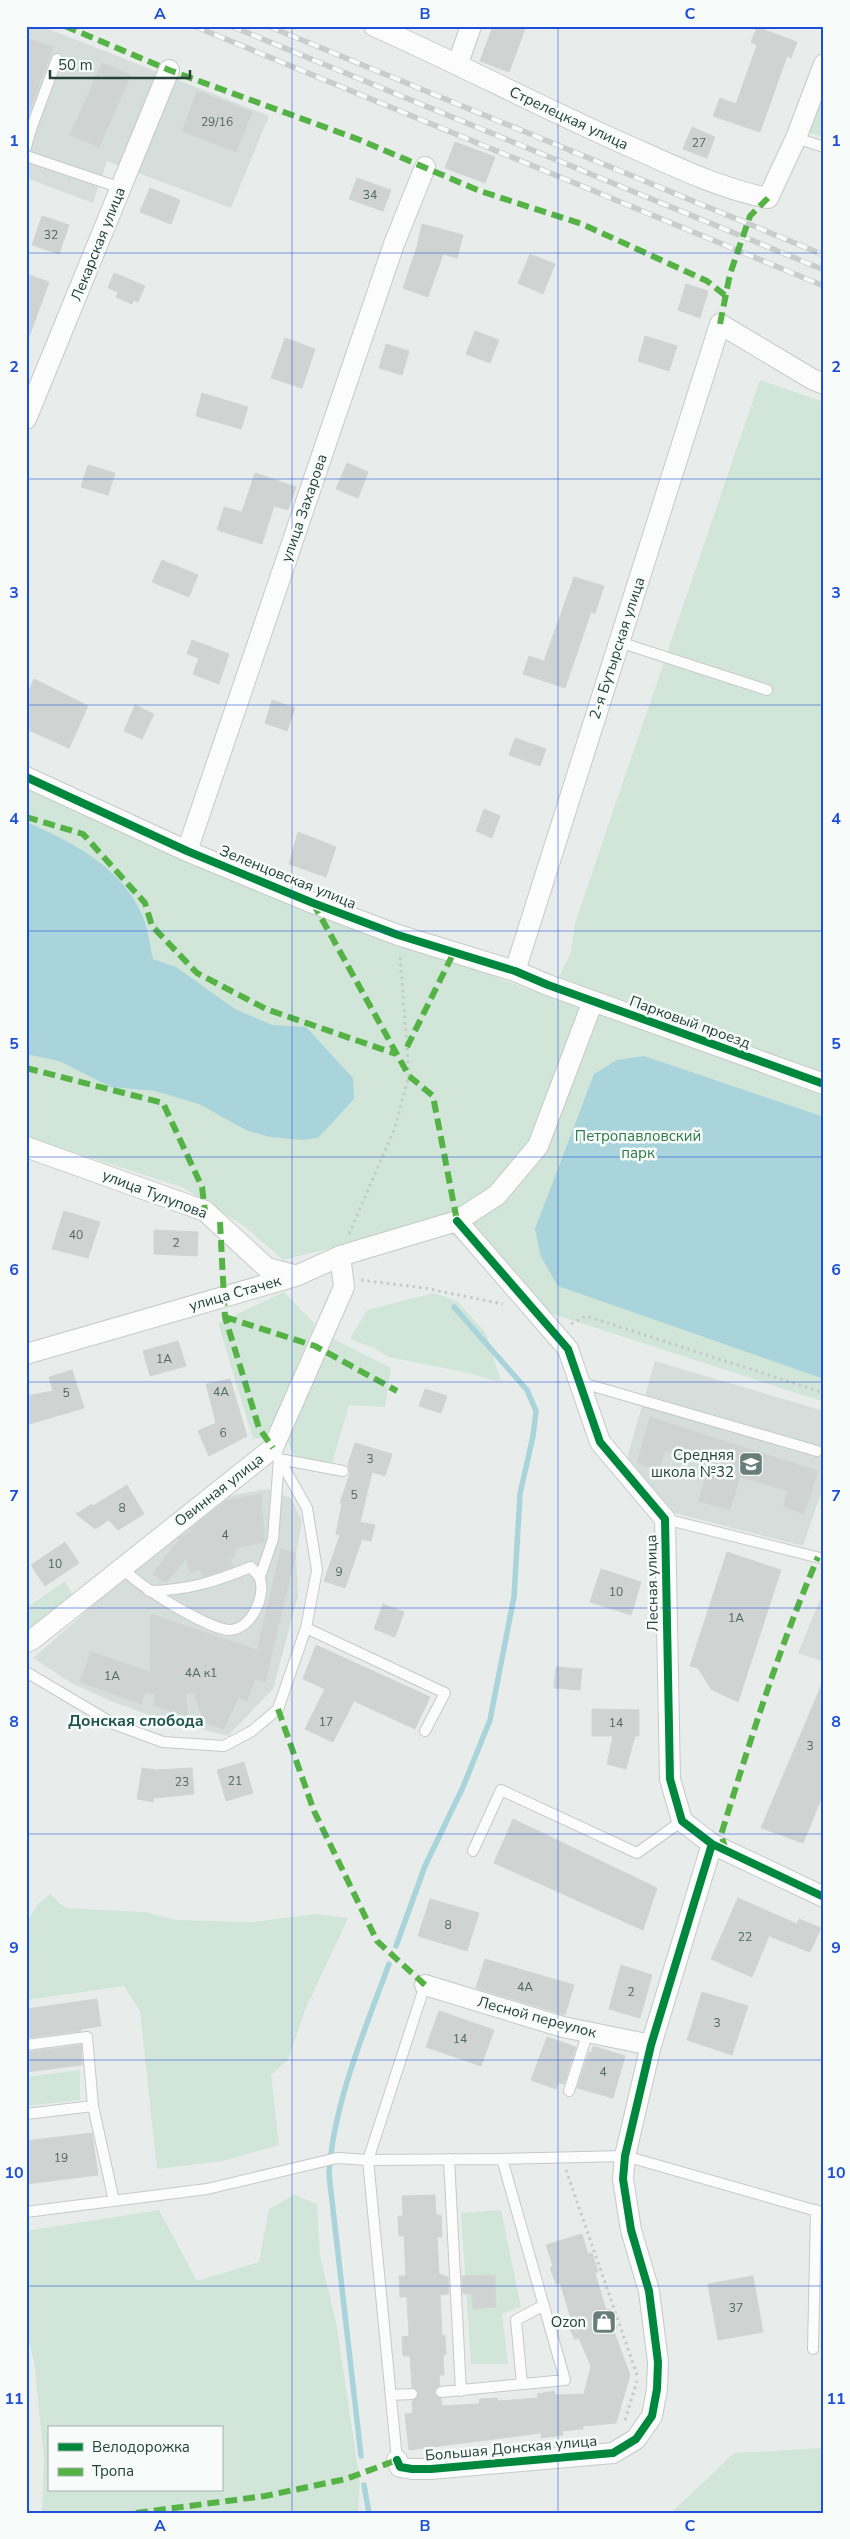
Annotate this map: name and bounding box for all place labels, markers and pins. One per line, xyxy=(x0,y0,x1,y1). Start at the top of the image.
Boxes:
place label: Средняя школа №32 xyxy=(651,1445,734,1482)
school or university icon: Средняя школа №32 xyxy=(738,1451,764,1477)
shop icon: Ozon xyxy=(591,2309,617,2335)
place label: Ozon xyxy=(551,2312,586,2332)

